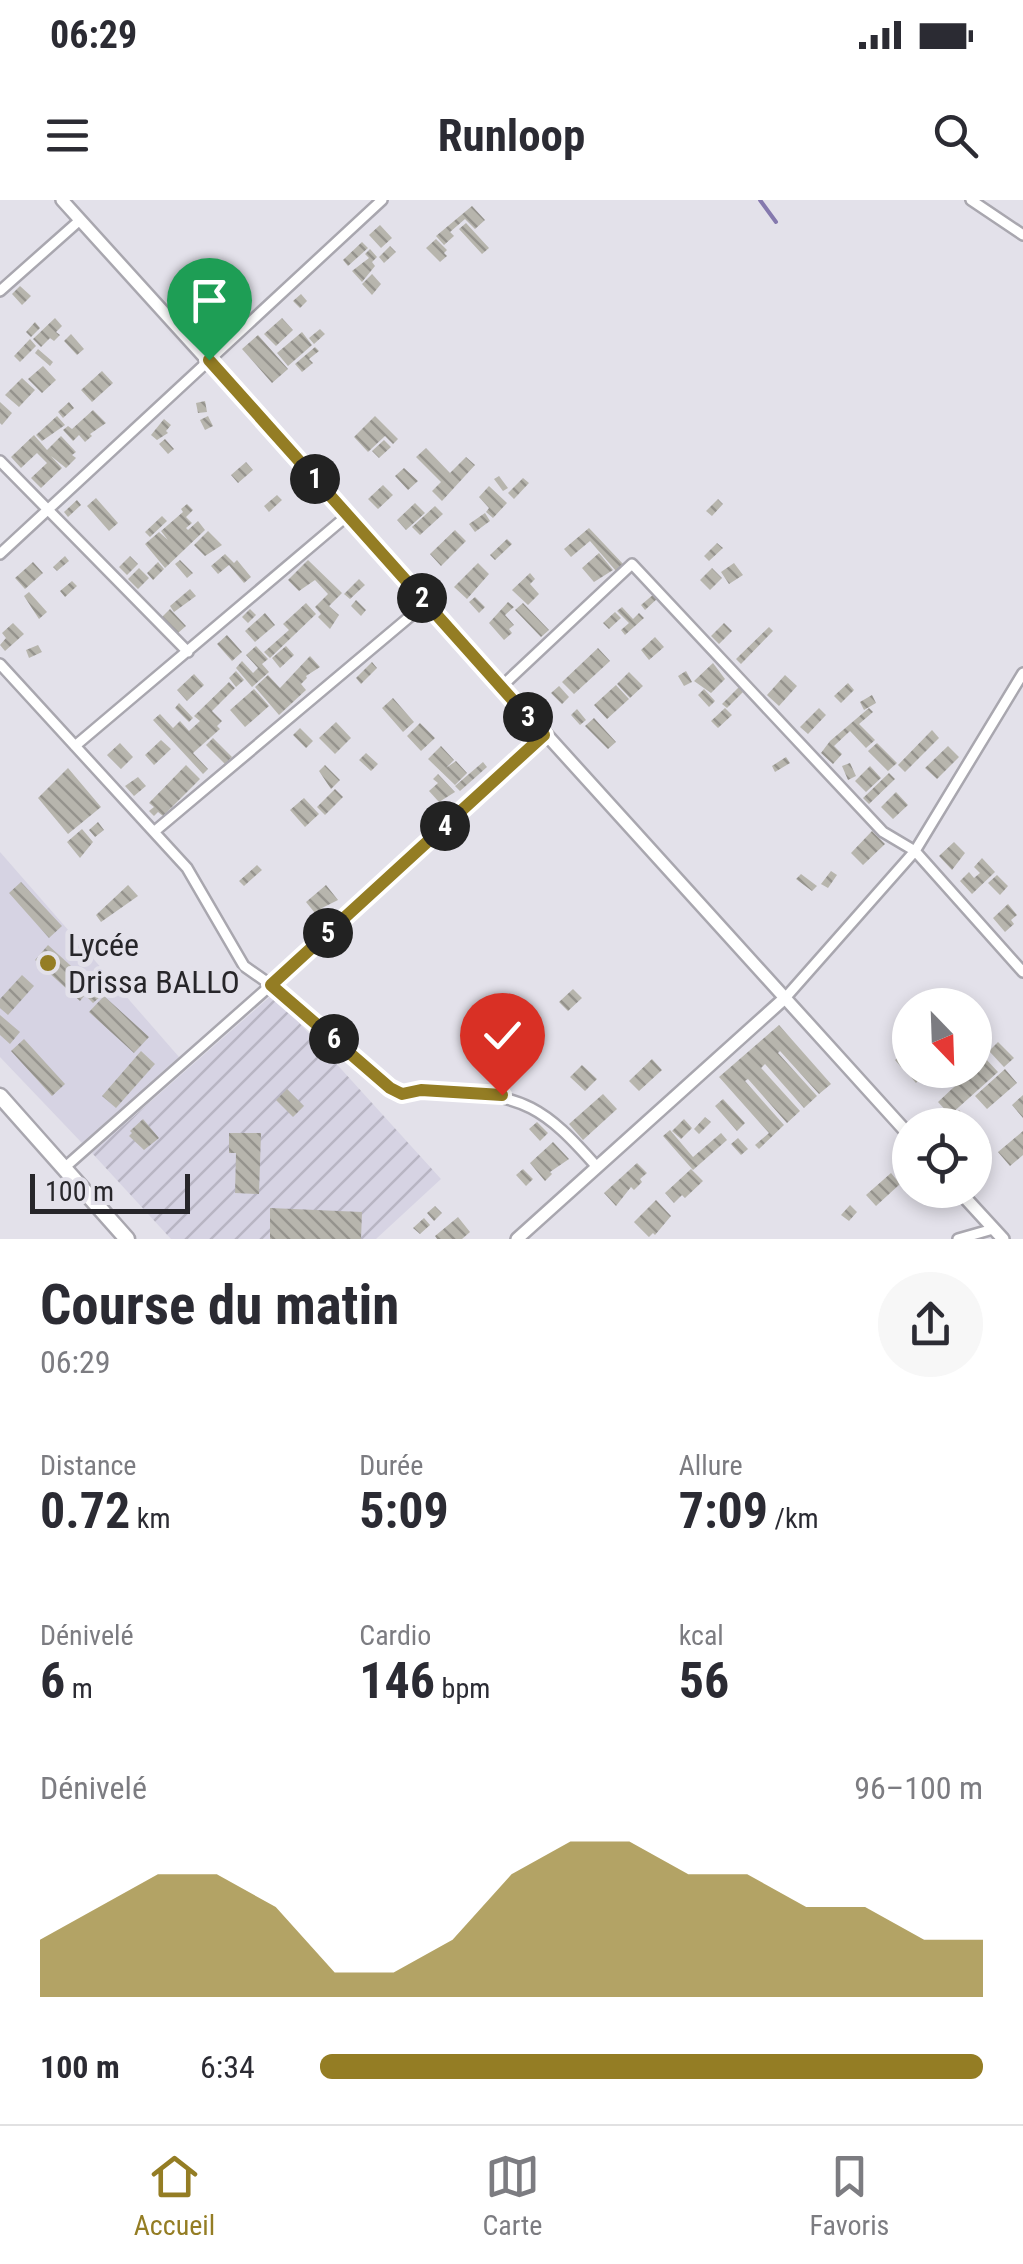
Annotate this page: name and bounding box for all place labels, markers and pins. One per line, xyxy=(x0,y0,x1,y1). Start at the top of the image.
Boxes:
pin xyxy=(167,258,252,361)
pin: 1 xyxy=(290,454,340,504)
pin: 2 xyxy=(397,573,447,623)
pin: 3 xyxy=(503,692,553,742)
pin: 4 xyxy=(420,801,470,851)
pin: 5 xyxy=(303,908,353,958)
place label: Lycée Drissa BALLO xyxy=(68,926,240,1001)
marker: Lycée Drissa BALLO xyxy=(37,952,59,974)
pin xyxy=(460,993,545,1096)
pin: 6 xyxy=(309,1014,359,1064)

